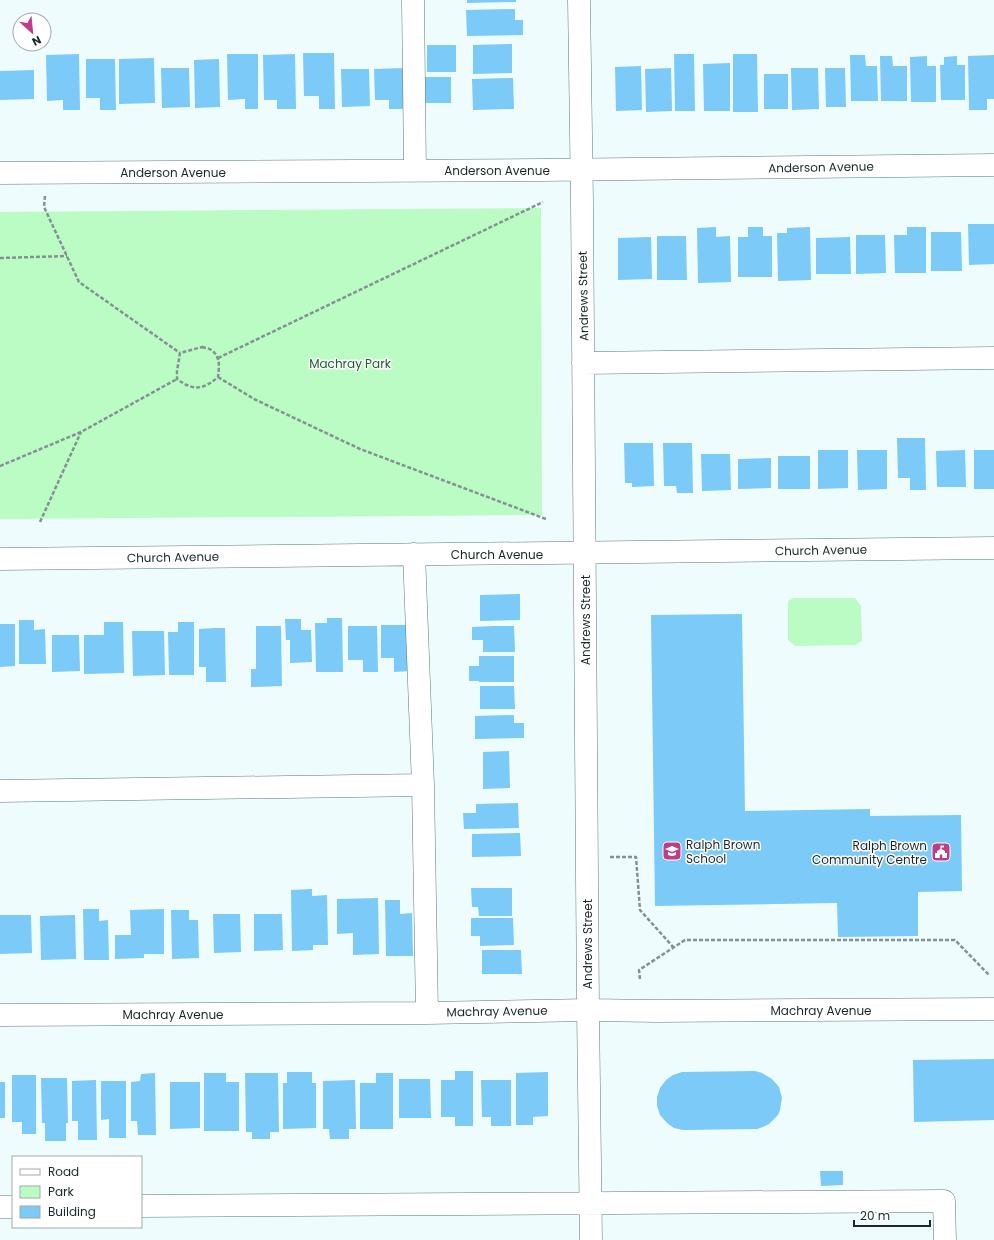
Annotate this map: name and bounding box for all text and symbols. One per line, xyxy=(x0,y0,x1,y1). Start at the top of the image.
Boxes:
north arrow xyxy=(12,12,52,52)
text: N xyxy=(29,32,44,50)
street label: Anderson Avenue xyxy=(768,158,874,176)
street label: Anderson Avenue xyxy=(444,162,550,179)
street label: Anderson Avenue xyxy=(120,164,226,181)
street label: Andrews Street xyxy=(574,251,592,341)
park label: Machray Park xyxy=(309,355,392,372)
street label: Church Avenue xyxy=(775,541,867,559)
street label: Church Avenue xyxy=(451,546,543,563)
street label: Church Avenue xyxy=(127,548,219,566)
street label: Andrews Street xyxy=(577,575,594,665)
place label: Ralph Brown School xyxy=(686,836,760,867)
place label: Ralph Brown Community Centre xyxy=(812,837,927,868)
school or university icon: Ralph Brown School xyxy=(661,840,683,862)
public building icon: Ralph Brown Community Centre xyxy=(930,841,952,863)
street label: Andrews Street xyxy=(579,899,596,989)
street label: Machray Avenue xyxy=(446,1002,548,1020)
street label: Machray Avenue xyxy=(770,1002,872,1019)
street label: Machray Avenue xyxy=(122,1006,224,1023)
legend xyxy=(12,1156,142,1228)
text: Road xyxy=(48,1163,79,1180)
text: Park xyxy=(48,1183,75,1200)
scale bar xyxy=(854,1202,930,1228)
text: Building xyxy=(48,1203,96,1220)
text: 20 m xyxy=(860,1207,890,1224)

